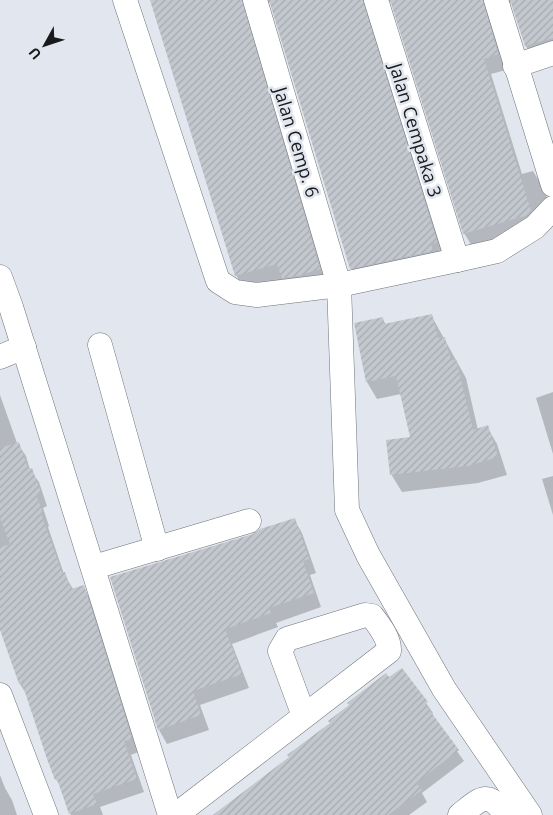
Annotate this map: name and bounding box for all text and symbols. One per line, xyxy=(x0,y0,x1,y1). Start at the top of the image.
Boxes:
north arrow xyxy=(20,20,70,70)
text: U xyxy=(24,44,45,64)
street label: Jalan Cempaka 3 xyxy=(384,58,448,200)
street label: Jalan Cemp. 6 xyxy=(268,82,325,200)

